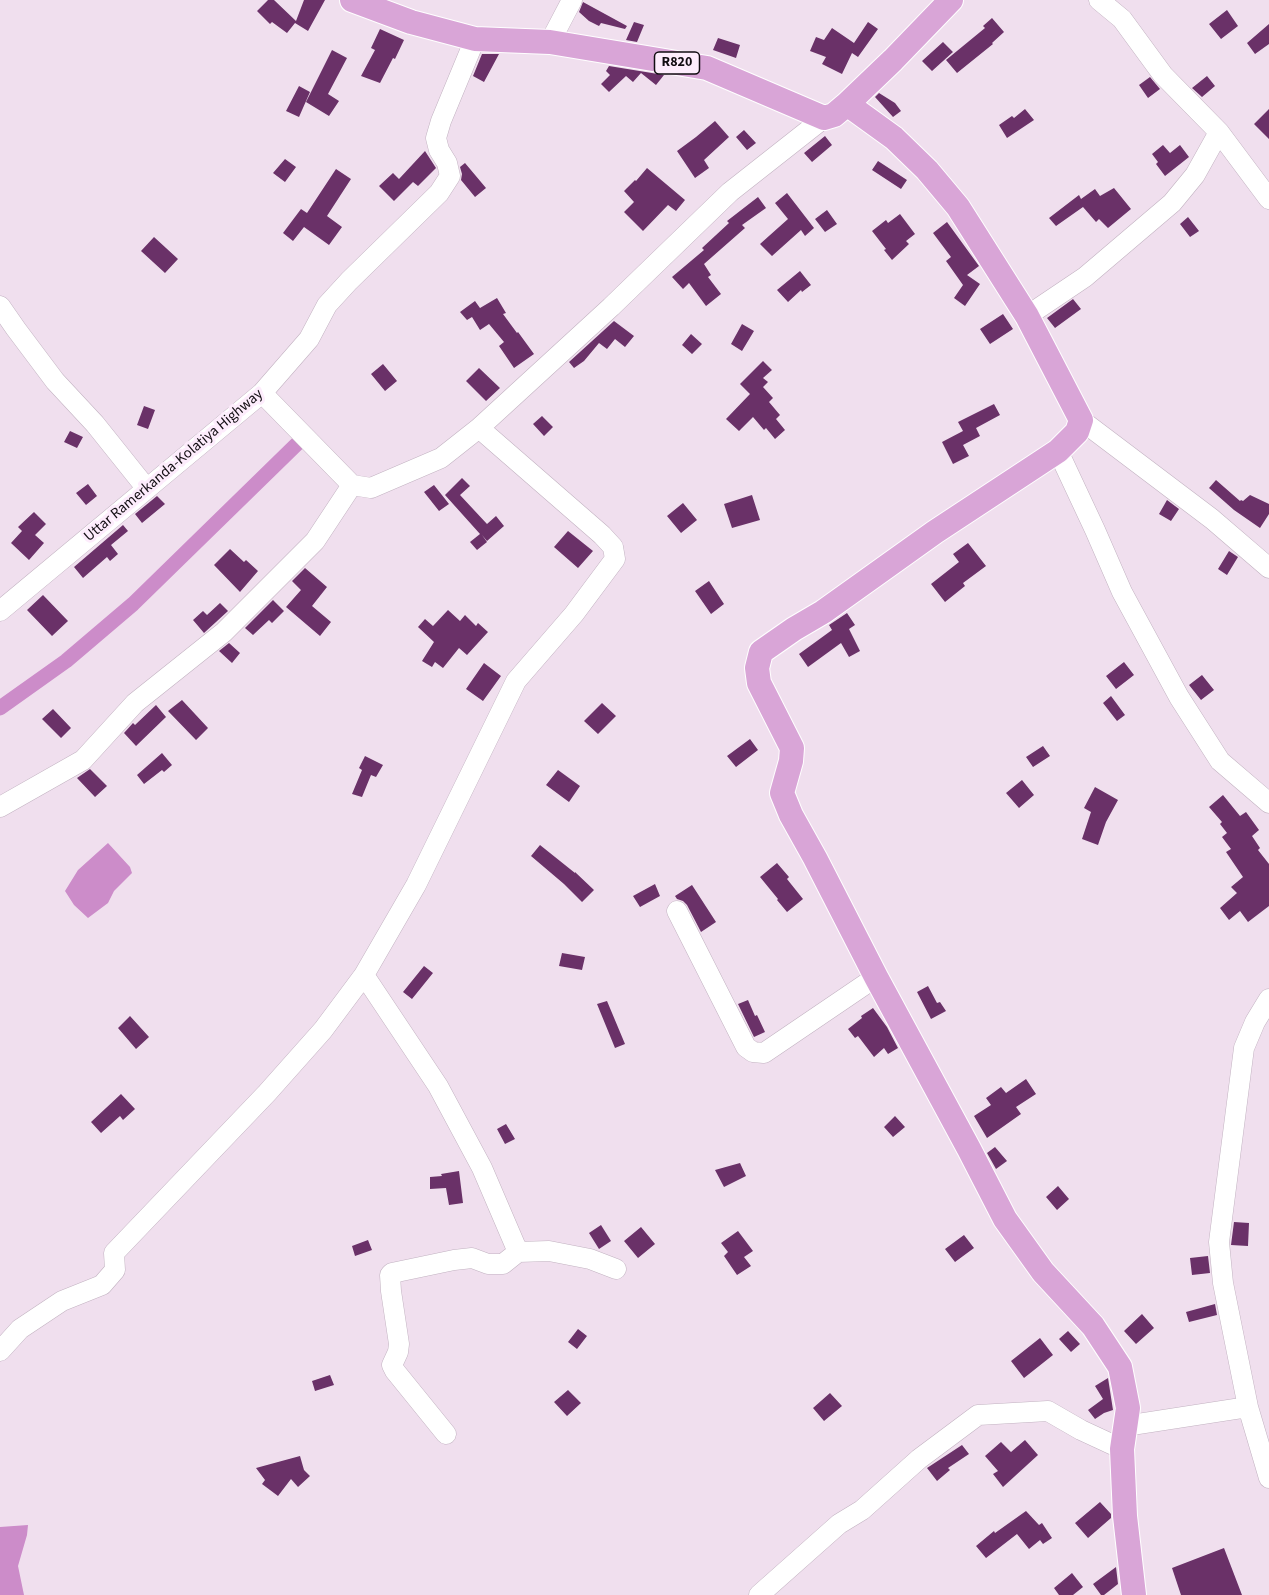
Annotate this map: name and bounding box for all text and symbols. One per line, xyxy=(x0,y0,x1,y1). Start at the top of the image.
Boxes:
road number: R820 xyxy=(654,52,700,74)
street label: Uttar Ramerkanda-Kolatiya Highway xyxy=(81,386,267,546)

